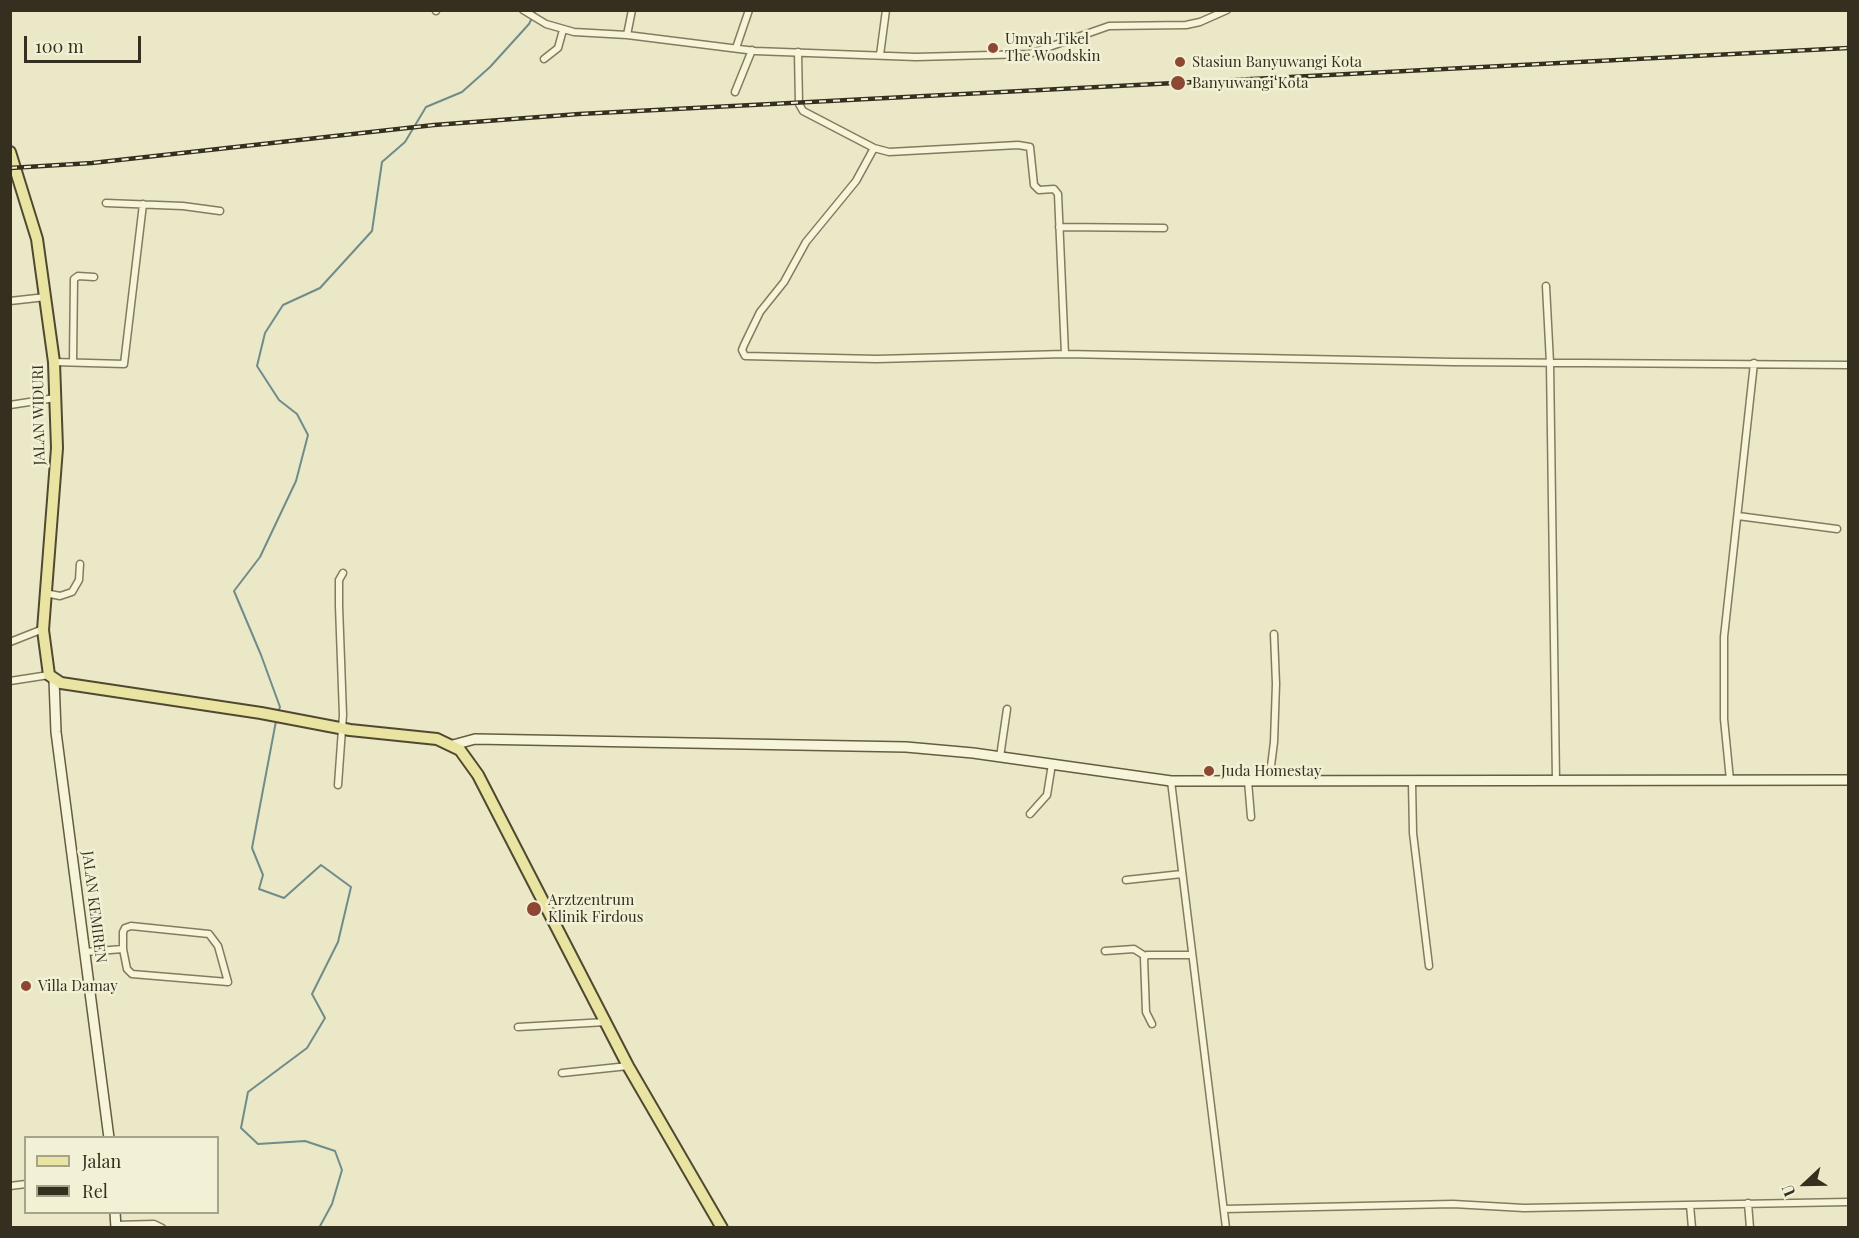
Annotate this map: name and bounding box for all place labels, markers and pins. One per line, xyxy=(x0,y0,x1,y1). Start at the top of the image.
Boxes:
place label: Umyah Tikel The Woodskin xyxy=(1005,30,1100,65)
marker: Umyah Tikel The Woodskin xyxy=(986,41,1000,55)
place label: Stasiun Banyuwangi Kota xyxy=(1192,53,1362,71)
marker: Stasiun Banyuwangi Kota xyxy=(1173,55,1187,69)
marker: Banyuwangi Kota xyxy=(1169,74,1187,92)
place label: Banyuwangi Kota xyxy=(1192,74,1309,92)
place label: Juda Homestay xyxy=(1221,762,1321,780)
marker: Juda Homestay xyxy=(1202,764,1216,778)
place label: Arztzentrum Klinik Firdous xyxy=(548,891,644,926)
marker: Arztzentrum Klinik Firdous xyxy=(525,900,543,918)
place label: Villa Damay xyxy=(38,977,118,995)
marker: Villa Damay xyxy=(19,979,33,993)

